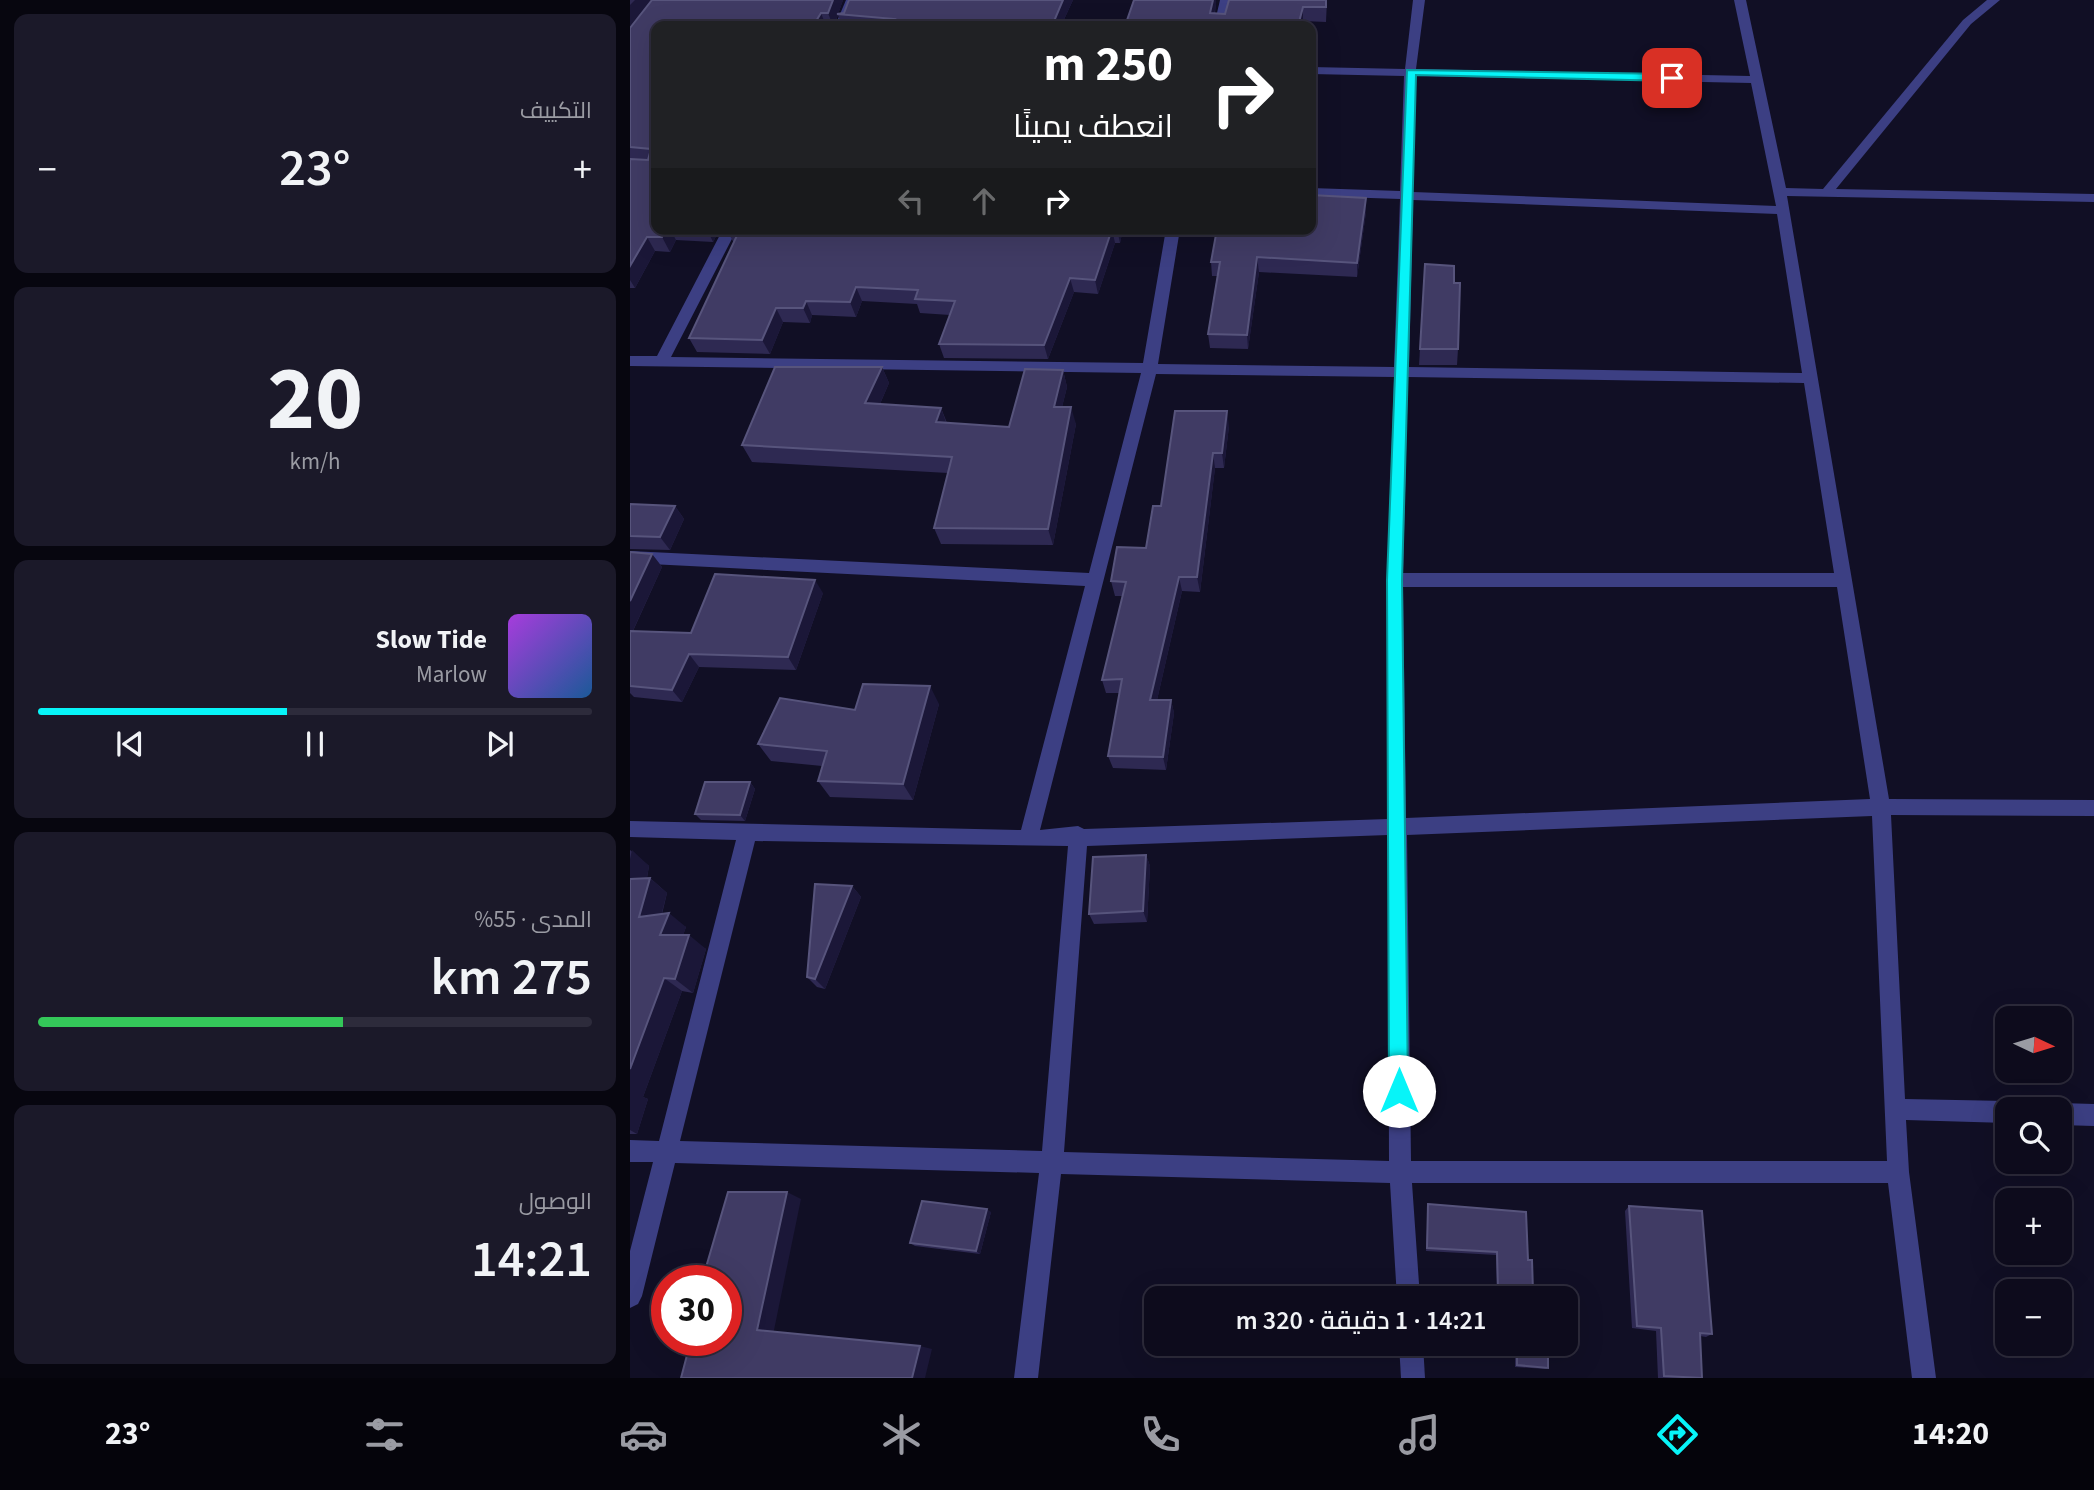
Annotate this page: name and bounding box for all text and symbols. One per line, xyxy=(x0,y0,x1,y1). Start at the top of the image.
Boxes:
text: 250 m xyxy=(1044,30,1173,100)
pin xyxy=(1642,48,1702,108)
icon: right xyxy=(1197,49,1288,140)
icon: arrive xyxy=(1653,59,1691,97)
text: التكييف xyxy=(520,94,592,127)
text: انعطف يمينًا xyxy=(1013,104,1173,150)
text: 23° xyxy=(279,132,351,206)
text: − xyxy=(38,143,57,197)
text: + xyxy=(573,143,592,197)
icon: left xyxy=(892,182,930,220)
icon: ahead xyxy=(965,182,1003,220)
icon: right xyxy=(1038,182,1076,220)
text: 20 xyxy=(267,335,363,464)
text: km/h xyxy=(290,445,341,478)
text: Slow Tide xyxy=(376,621,487,658)
text: Marlow xyxy=(416,658,487,691)
icon: previous xyxy=(111,725,149,763)
icon: pause xyxy=(296,725,334,763)
icon: next xyxy=(481,725,519,763)
text: المدى · 55% xyxy=(474,903,592,936)
text: 275 km xyxy=(431,941,592,1015)
north arrow xyxy=(1995,1006,2072,1083)
map controls xyxy=(1995,1006,2072,1356)
position arrow xyxy=(1362,1054,1436,1128)
button: search xyxy=(1995,1097,2072,1174)
text: الوصول xyxy=(519,1185,592,1218)
button: + xyxy=(1995,1188,2072,1265)
text: 14:21 xyxy=(471,1223,592,1297)
speed limit sign: 30 xyxy=(651,1265,742,1356)
button: − xyxy=(1995,1279,2072,1356)
text: 14:21 · 1 دقيقة · 320 m xyxy=(1236,1302,1486,1339)
icon: filters xyxy=(360,1410,409,1459)
icon: car xyxy=(619,1410,668,1459)
icon: climate xyxy=(877,1410,926,1459)
icon: phone xyxy=(1136,1410,1185,1459)
icon: music xyxy=(1395,1410,1444,1459)
icon: directions xyxy=(1653,1410,1702,1459)
text: 23° xyxy=(105,1411,150,1457)
text: 14:20 xyxy=(1912,1411,1989,1457)

